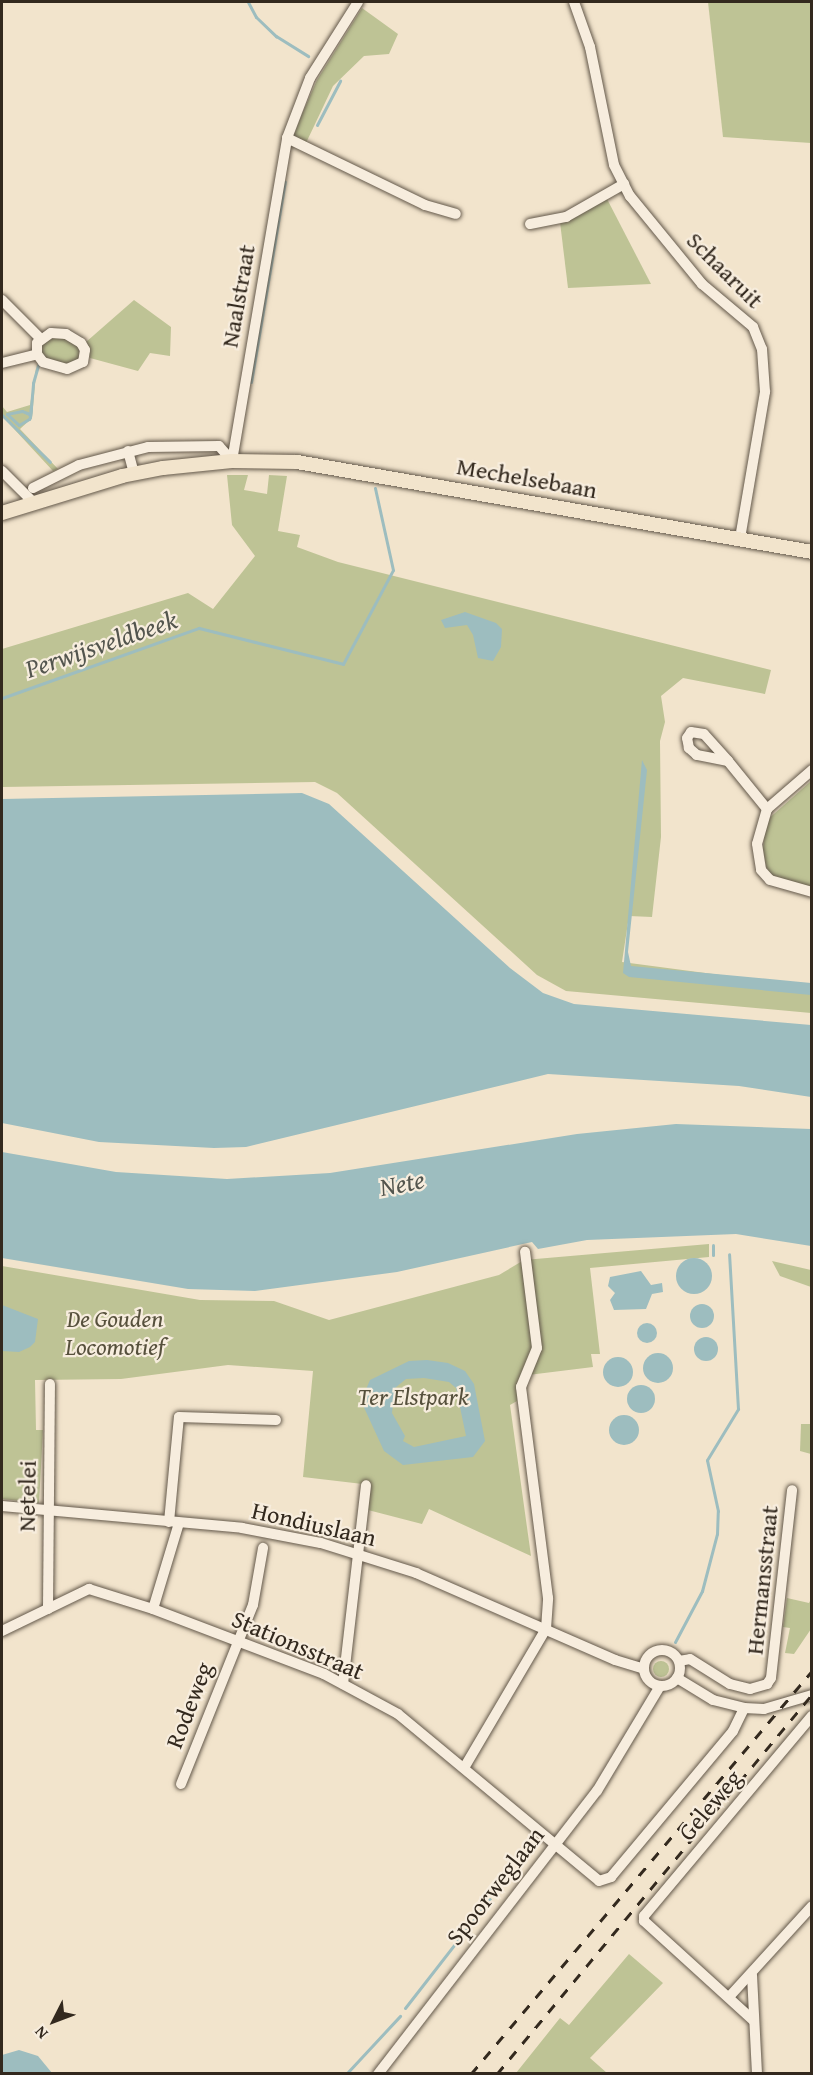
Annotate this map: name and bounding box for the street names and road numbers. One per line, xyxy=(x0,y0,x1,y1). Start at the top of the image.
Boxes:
street label: Schaaruit xyxy=(681,226,769,314)
street label: Naalstraat xyxy=(215,242,261,350)
street label: Mechelsebaan xyxy=(455,451,599,505)
street label: Netelei xyxy=(12,1460,42,1532)
street label: Hondiuslaan xyxy=(249,1496,379,1552)
street label: Hermansstraat xyxy=(740,1504,784,1656)
street label: Stationsstraat xyxy=(228,1604,368,1686)
street label: Rodeweg xyxy=(159,1658,219,1752)
street label: Geleweg xyxy=(672,1764,748,1846)
street label: Spoorweglaan xyxy=(440,1821,550,1951)

